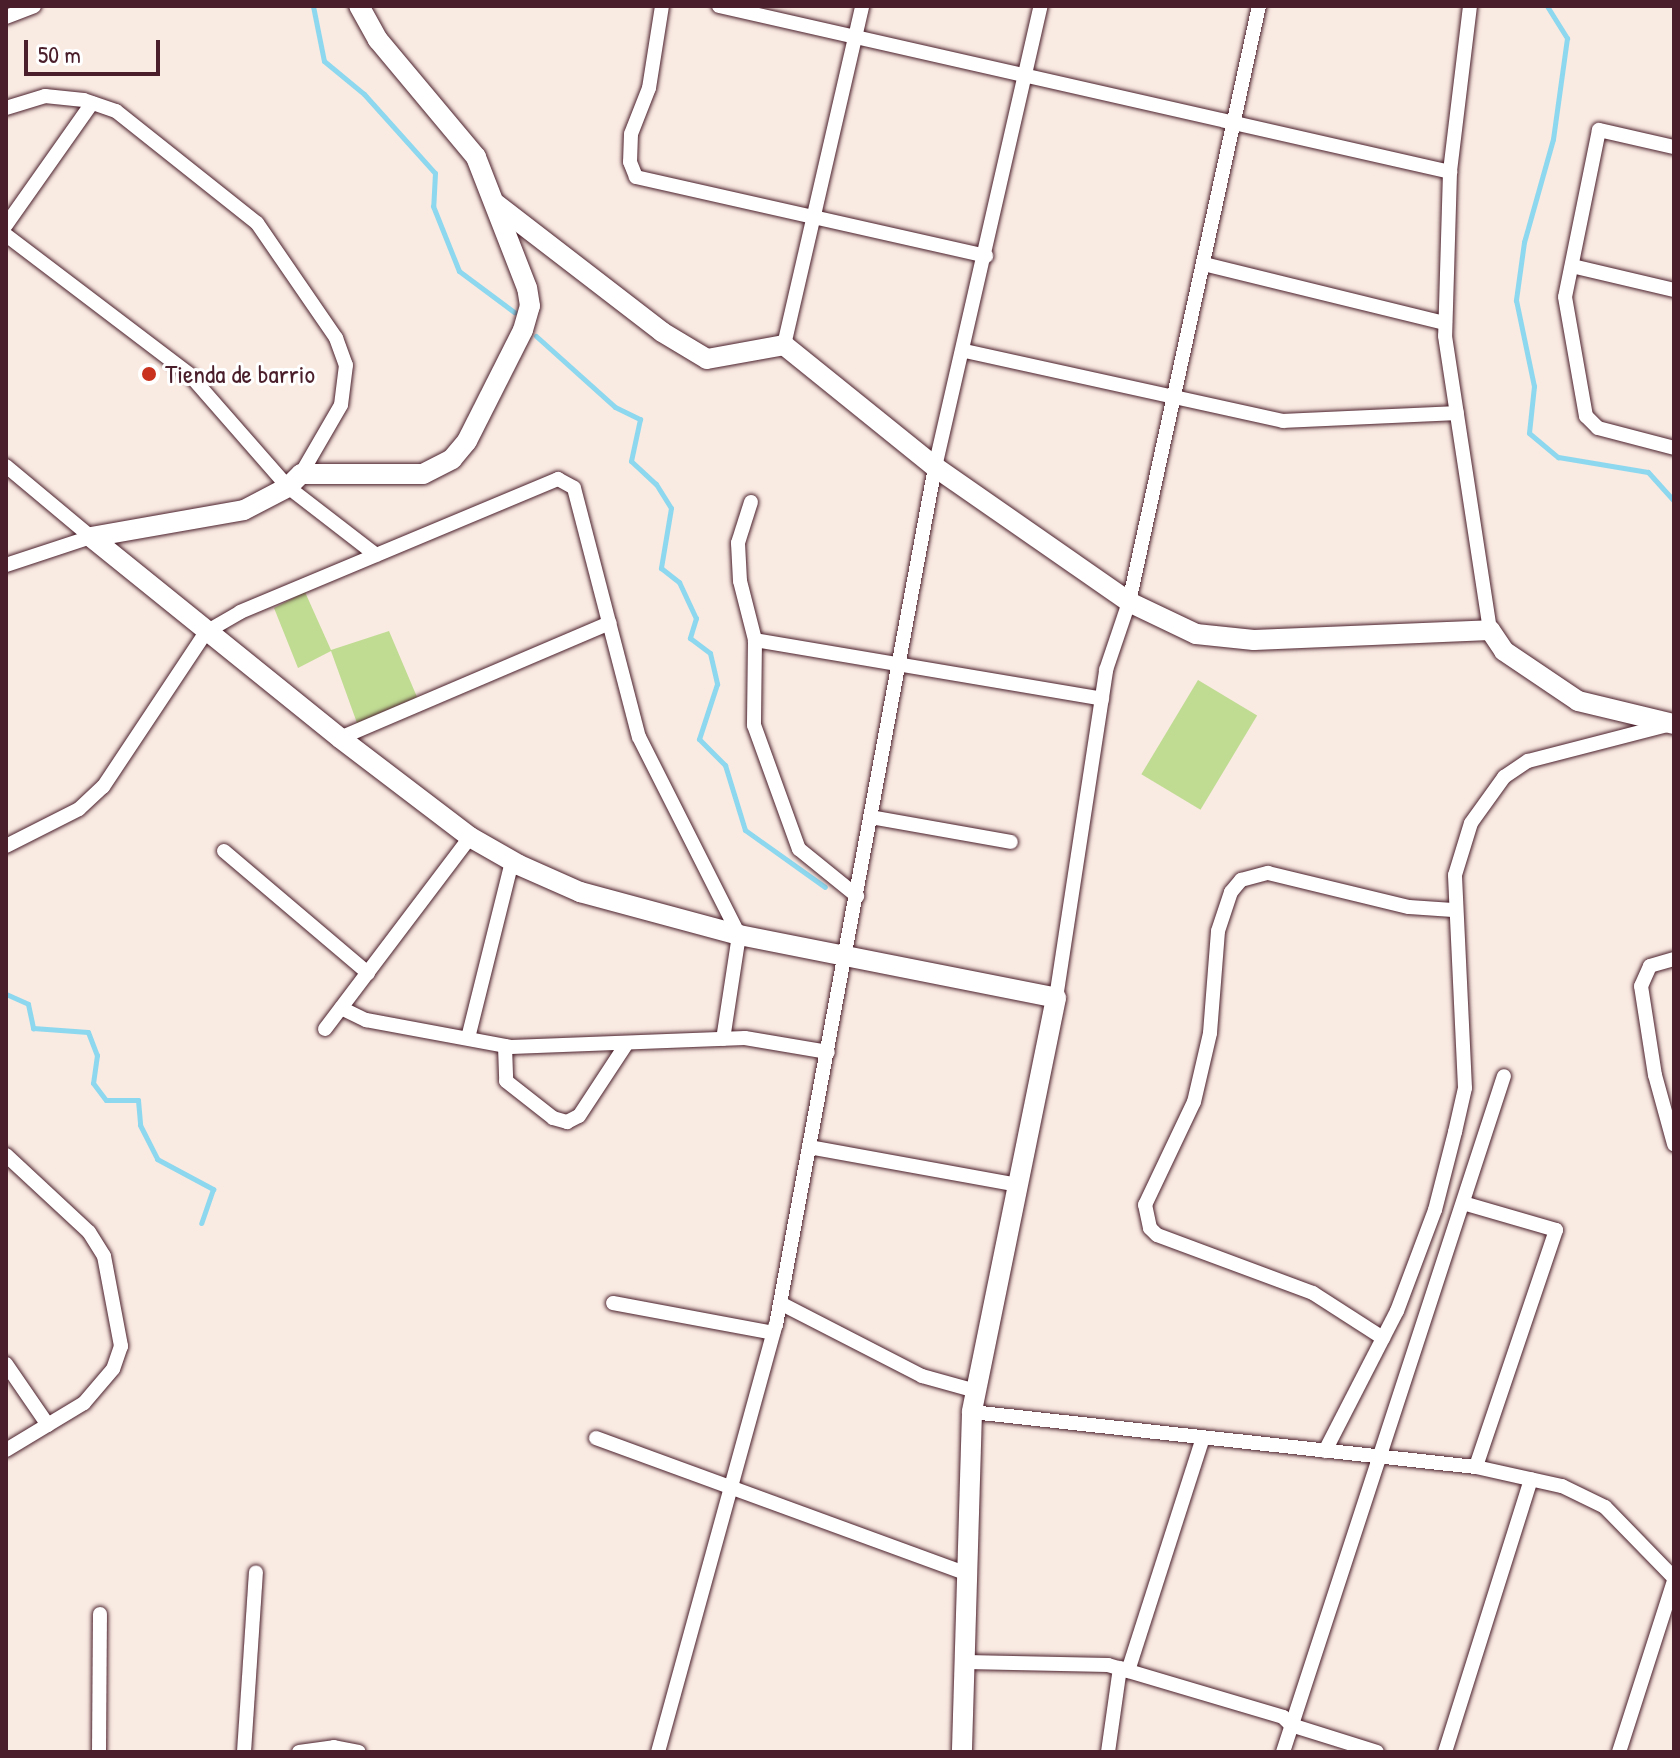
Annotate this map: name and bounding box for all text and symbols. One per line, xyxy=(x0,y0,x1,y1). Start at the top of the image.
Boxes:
scale bar xyxy=(28,24,164,74)
text: 50 m xyxy=(38,38,81,70)
place label: Tienda de barrio xyxy=(165,358,315,390)
marker: Tienda de barrio xyxy=(140,365,158,383)

